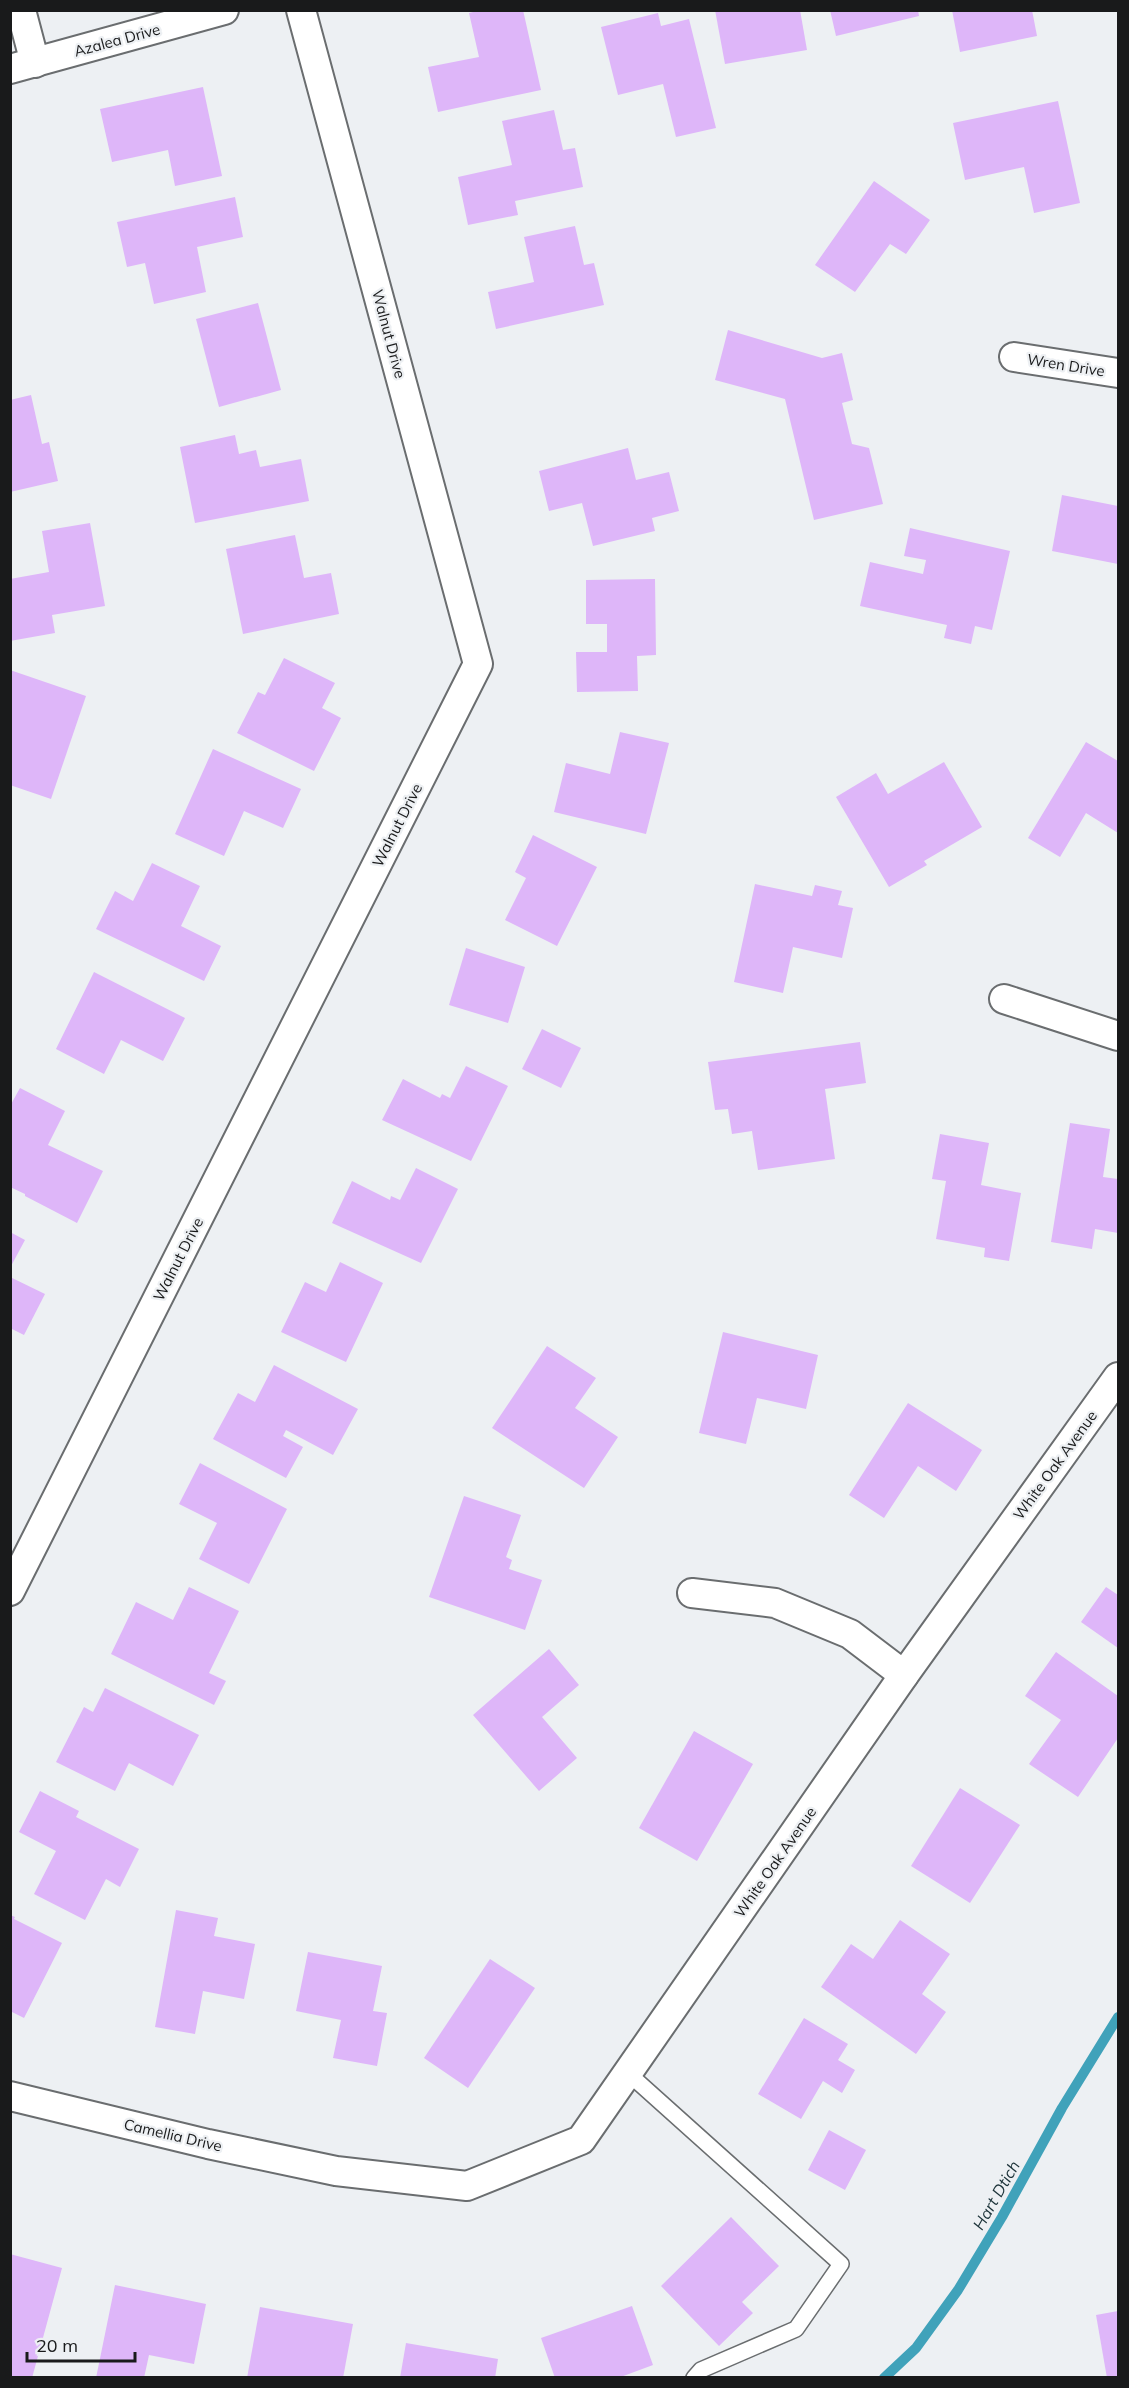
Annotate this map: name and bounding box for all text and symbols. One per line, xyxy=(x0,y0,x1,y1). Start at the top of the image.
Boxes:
street label: Azalea Drive xyxy=(72,19,162,61)
street label: Walnut Drive xyxy=(368,287,410,381)
street label: Wren Drive xyxy=(1026,349,1106,381)
street label: Walnut Drive xyxy=(368,780,426,870)
street label: Walnut Drive xyxy=(149,1214,207,1304)
street label: White Oak Avenue xyxy=(1009,1407,1101,1523)
street label: White Oak Avenue xyxy=(730,1803,820,1921)
street label: Camellia Drive xyxy=(122,2114,224,2156)
water label: Hart Dtich xyxy=(968,2157,1024,2233)
scale bar xyxy=(27,2325,135,2363)
text: 20 m xyxy=(36,2334,78,2357)

